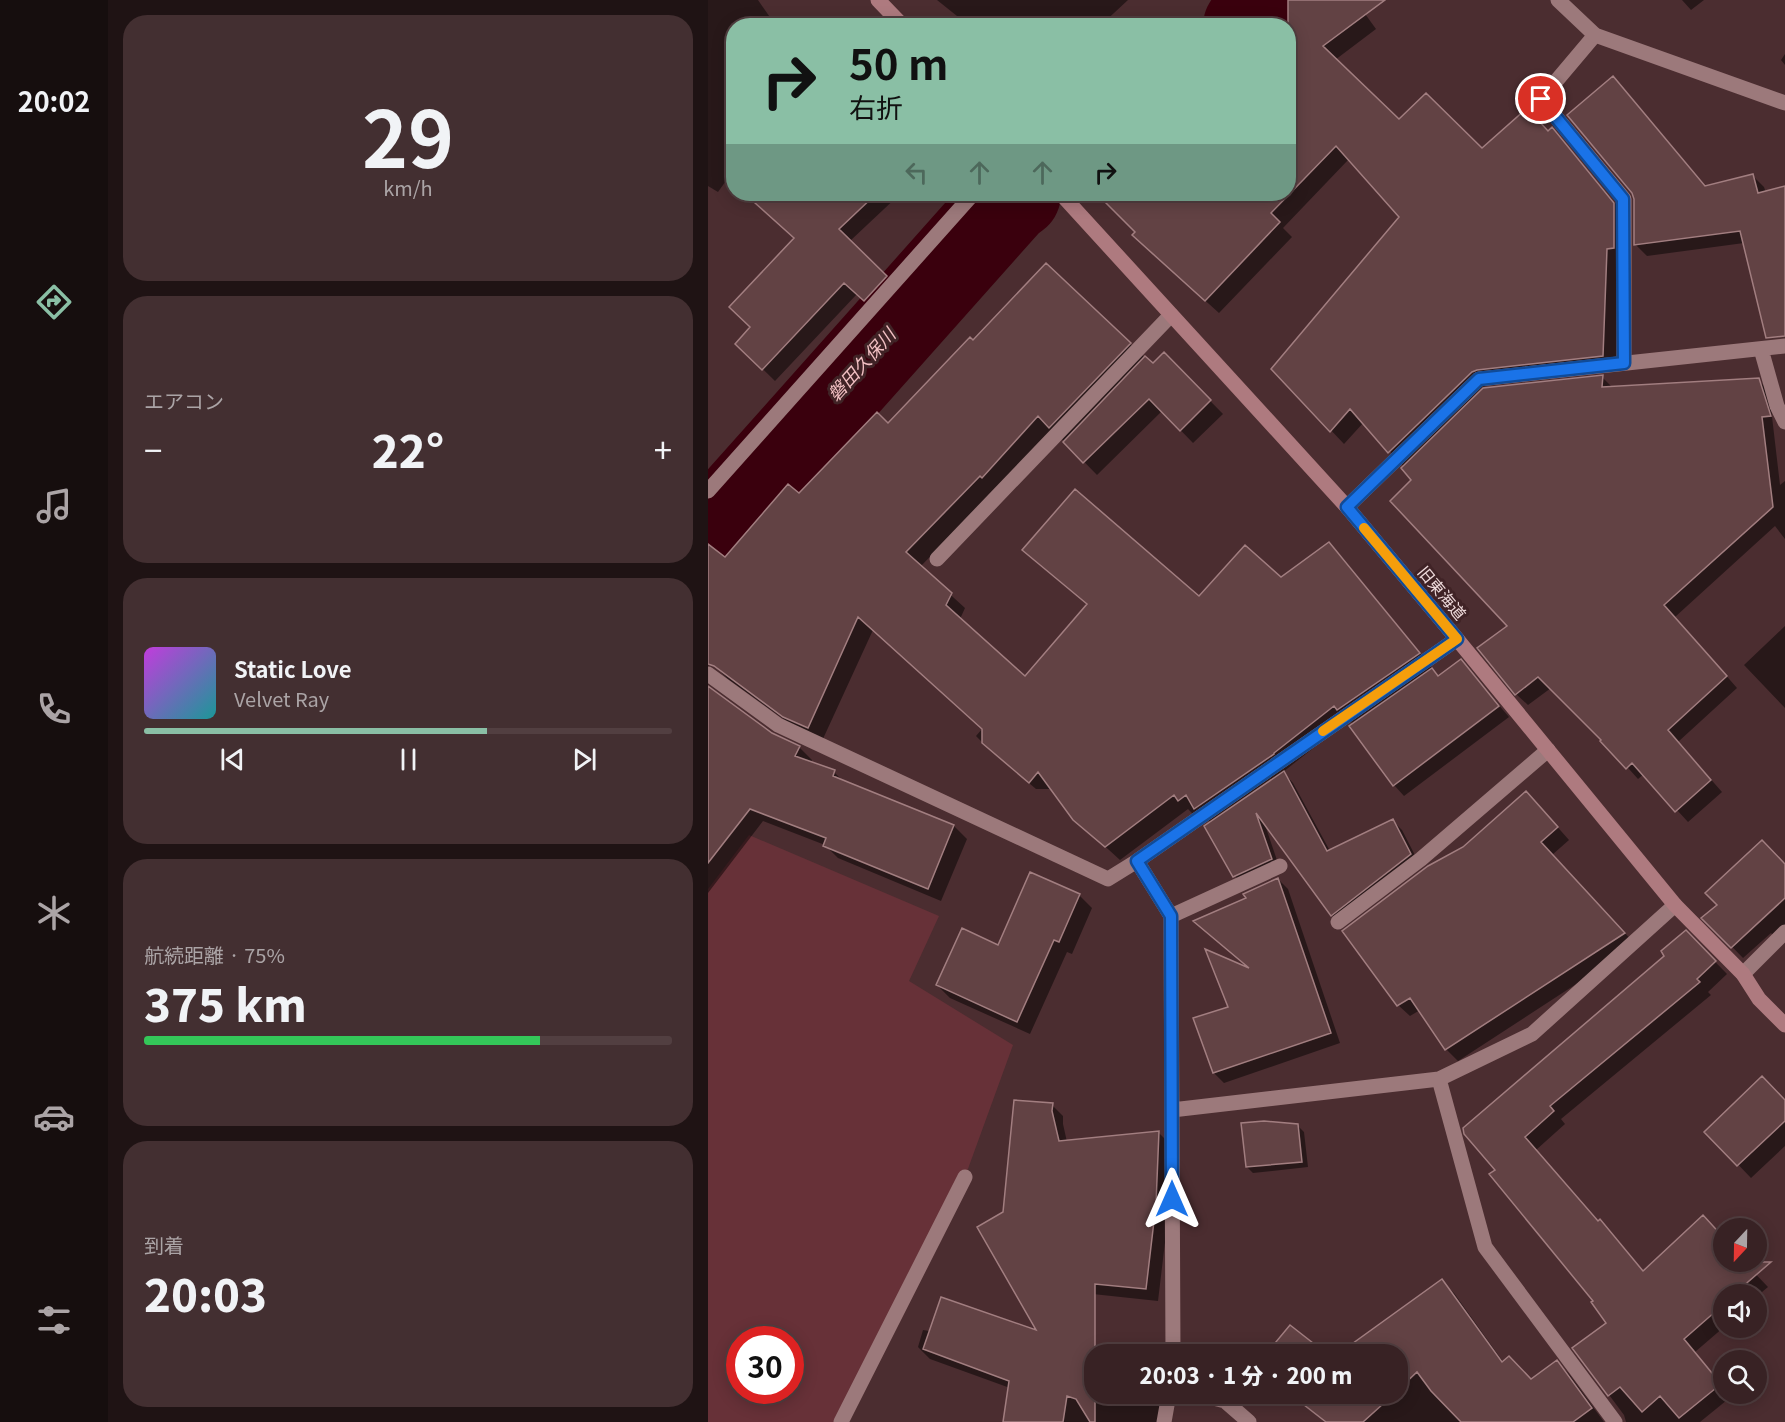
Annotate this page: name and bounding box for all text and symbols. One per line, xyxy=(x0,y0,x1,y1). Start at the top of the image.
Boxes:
text: 50 m xyxy=(849,31,949,92)
icon: right xyxy=(750,42,828,120)
pin xyxy=(1515,73,1566,124)
text: 29 xyxy=(362,78,454,190)
text: 20:02 xyxy=(18,81,90,120)
icon: arrive xyxy=(1524,82,1557,115)
text: 右折 xyxy=(849,87,903,126)
icon: left xyxy=(900,156,933,189)
icon: ahead xyxy=(963,156,996,189)
icon: ahead xyxy=(1026,156,1059,189)
icon: right xyxy=(1089,156,1122,189)
text: km/h xyxy=(383,173,433,202)
icon: directions xyxy=(33,281,75,323)
water label: 磐田久保川 xyxy=(821,320,902,406)
text: エアコン xyxy=(144,386,224,415)
text: 22° xyxy=(372,416,444,481)
text: − xyxy=(144,425,162,473)
text: + xyxy=(654,425,672,473)
icon: music xyxy=(33,485,75,527)
street label: 旧東海道 xyxy=(1413,560,1473,625)
text: Static Love xyxy=(234,652,351,684)
text: Velvet Ray xyxy=(234,684,329,713)
icon: phone xyxy=(33,688,75,730)
icon: previous xyxy=(216,743,249,776)
icon: pause xyxy=(392,743,425,776)
icon: next xyxy=(568,743,601,776)
icon: climate xyxy=(33,892,75,934)
text: 航続距離 · 75% xyxy=(144,940,285,969)
text: 375 km xyxy=(144,970,307,1035)
icon: car xyxy=(33,1096,75,1138)
position arrow xyxy=(1140,1167,1204,1231)
north arrow xyxy=(1713,1218,1767,1272)
map controls xyxy=(1713,1218,1767,1404)
text: 到着 xyxy=(144,1230,184,1259)
text: 20:03 xyxy=(144,1260,267,1325)
button: sound xyxy=(1713,1284,1767,1338)
icon: filters xyxy=(33,1299,75,1341)
speed limit sign: 30 xyxy=(726,1326,804,1404)
button: search xyxy=(1713,1350,1767,1404)
text: 20:03 · 1 分 · 200 m xyxy=(1140,1358,1352,1390)

